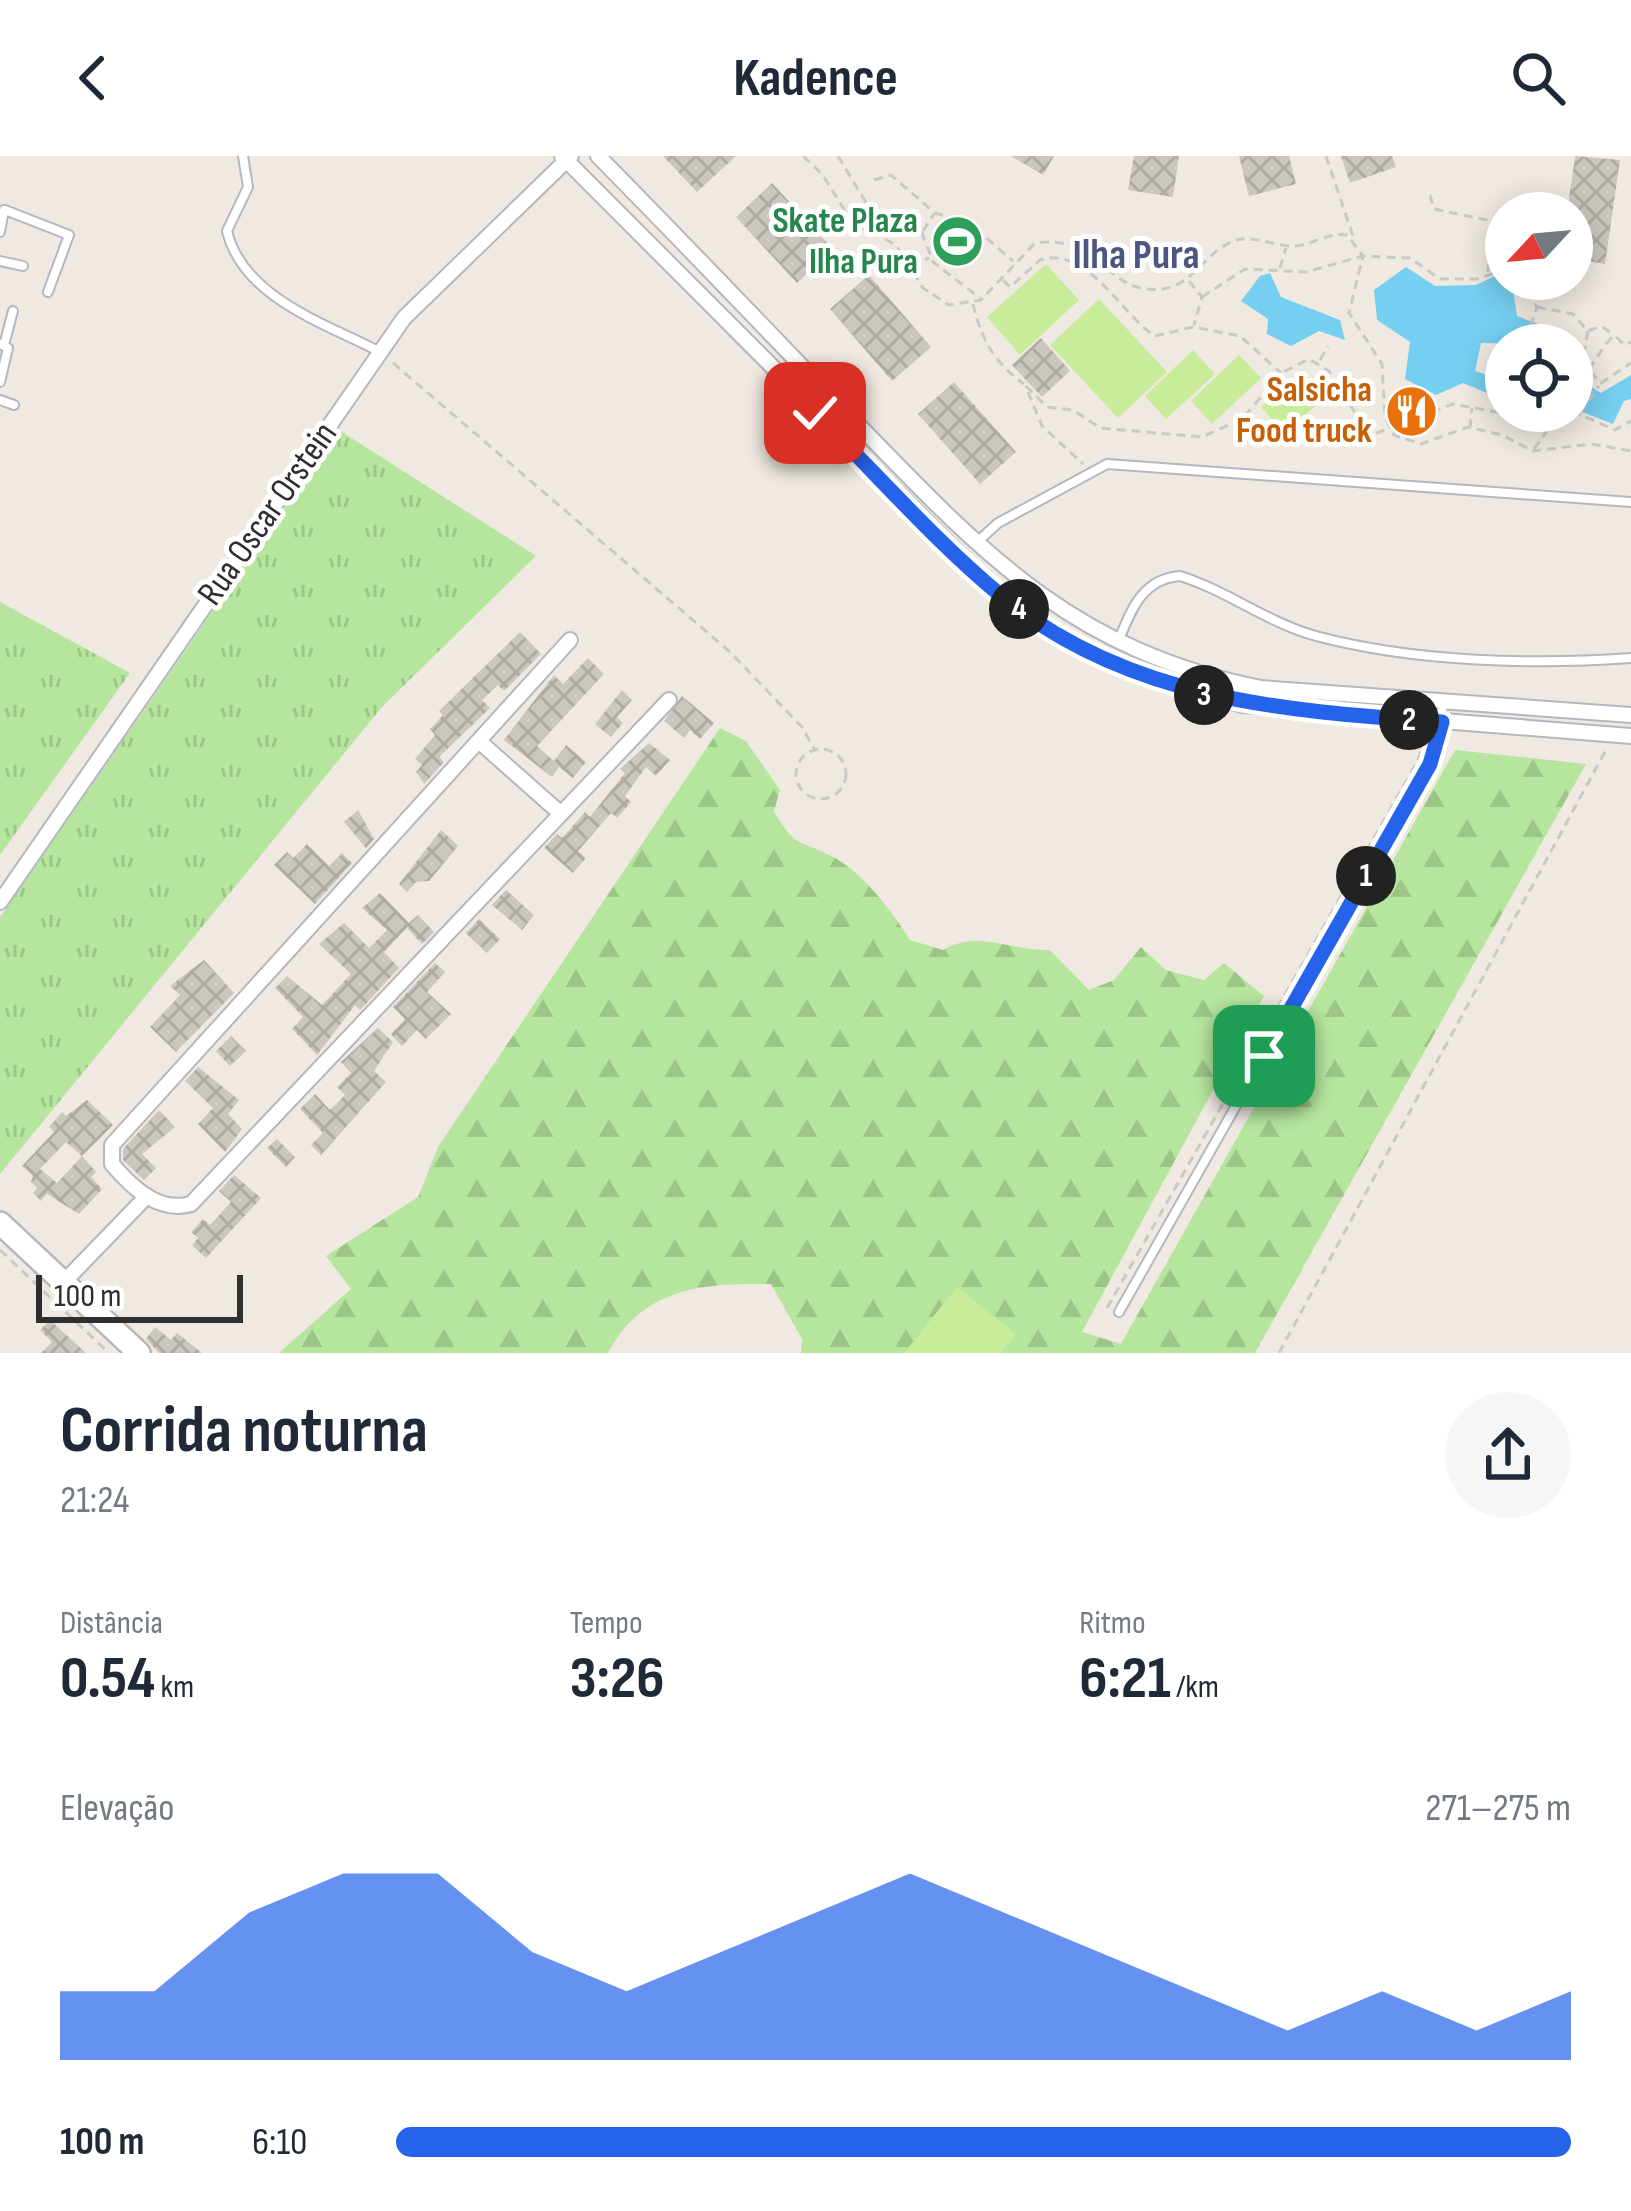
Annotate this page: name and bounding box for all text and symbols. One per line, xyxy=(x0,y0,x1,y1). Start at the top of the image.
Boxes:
icon: back xyxy=(60,45,126,111)
icon: search xyxy=(1505,45,1571,111)
text: Kadence xyxy=(733,46,898,111)
north arrow xyxy=(1485,192,1593,300)
map controls xyxy=(1485,192,1593,432)
place label: Skate Plaza Ilha Pura xyxy=(772,200,918,284)
sports icon: Skate Plaza Ilha Pura xyxy=(929,214,985,270)
district label: Ilha Pura xyxy=(1072,230,1200,281)
button: locate xyxy=(1485,324,1593,432)
pin xyxy=(764,362,866,464)
place label: Salsicha Food truck xyxy=(1236,369,1372,453)
icon: check xyxy=(782,380,848,446)
restaurant icon: Salsicha Food truck xyxy=(1383,383,1439,439)
street label: Rua Oscar Orstein xyxy=(189,414,347,614)
pin: 4 xyxy=(989,579,1049,639)
text: 4 xyxy=(1011,589,1027,629)
pin: 3 xyxy=(1174,665,1234,725)
text: 3 xyxy=(1197,675,1211,715)
pin: 2 xyxy=(1379,690,1439,750)
text: 2 xyxy=(1402,700,1416,740)
pin: 1 xyxy=(1336,846,1396,906)
text: 1 xyxy=(1360,856,1372,896)
pin xyxy=(1213,1005,1315,1107)
icon: arrive xyxy=(1231,1023,1297,1089)
scale bar xyxy=(36,1269,243,1322)
text: 100 m xyxy=(54,1276,121,1316)
text: Corrida noturna xyxy=(60,1392,428,1471)
button: share xyxy=(1445,1392,1571,1518)
text: 21:24 xyxy=(60,1477,129,1524)
text: Distância xyxy=(60,1603,163,1643)
text: Tempo xyxy=(570,1603,643,1643)
text: Ritmo xyxy=(1079,1603,1146,1643)
text: 0.54 xyxy=(60,1643,155,1715)
text: 3:26 xyxy=(570,1643,664,1715)
text: 6:21 xyxy=(1079,1643,1171,1715)
text: km xyxy=(155,1667,194,1707)
text: /km xyxy=(1171,1667,1219,1707)
text: Elevação xyxy=(60,1785,175,1832)
text: 271–275 m xyxy=(1425,1785,1571,1832)
text: 100 m xyxy=(60,2119,144,2166)
text: 6:10 xyxy=(252,2119,308,2166)

